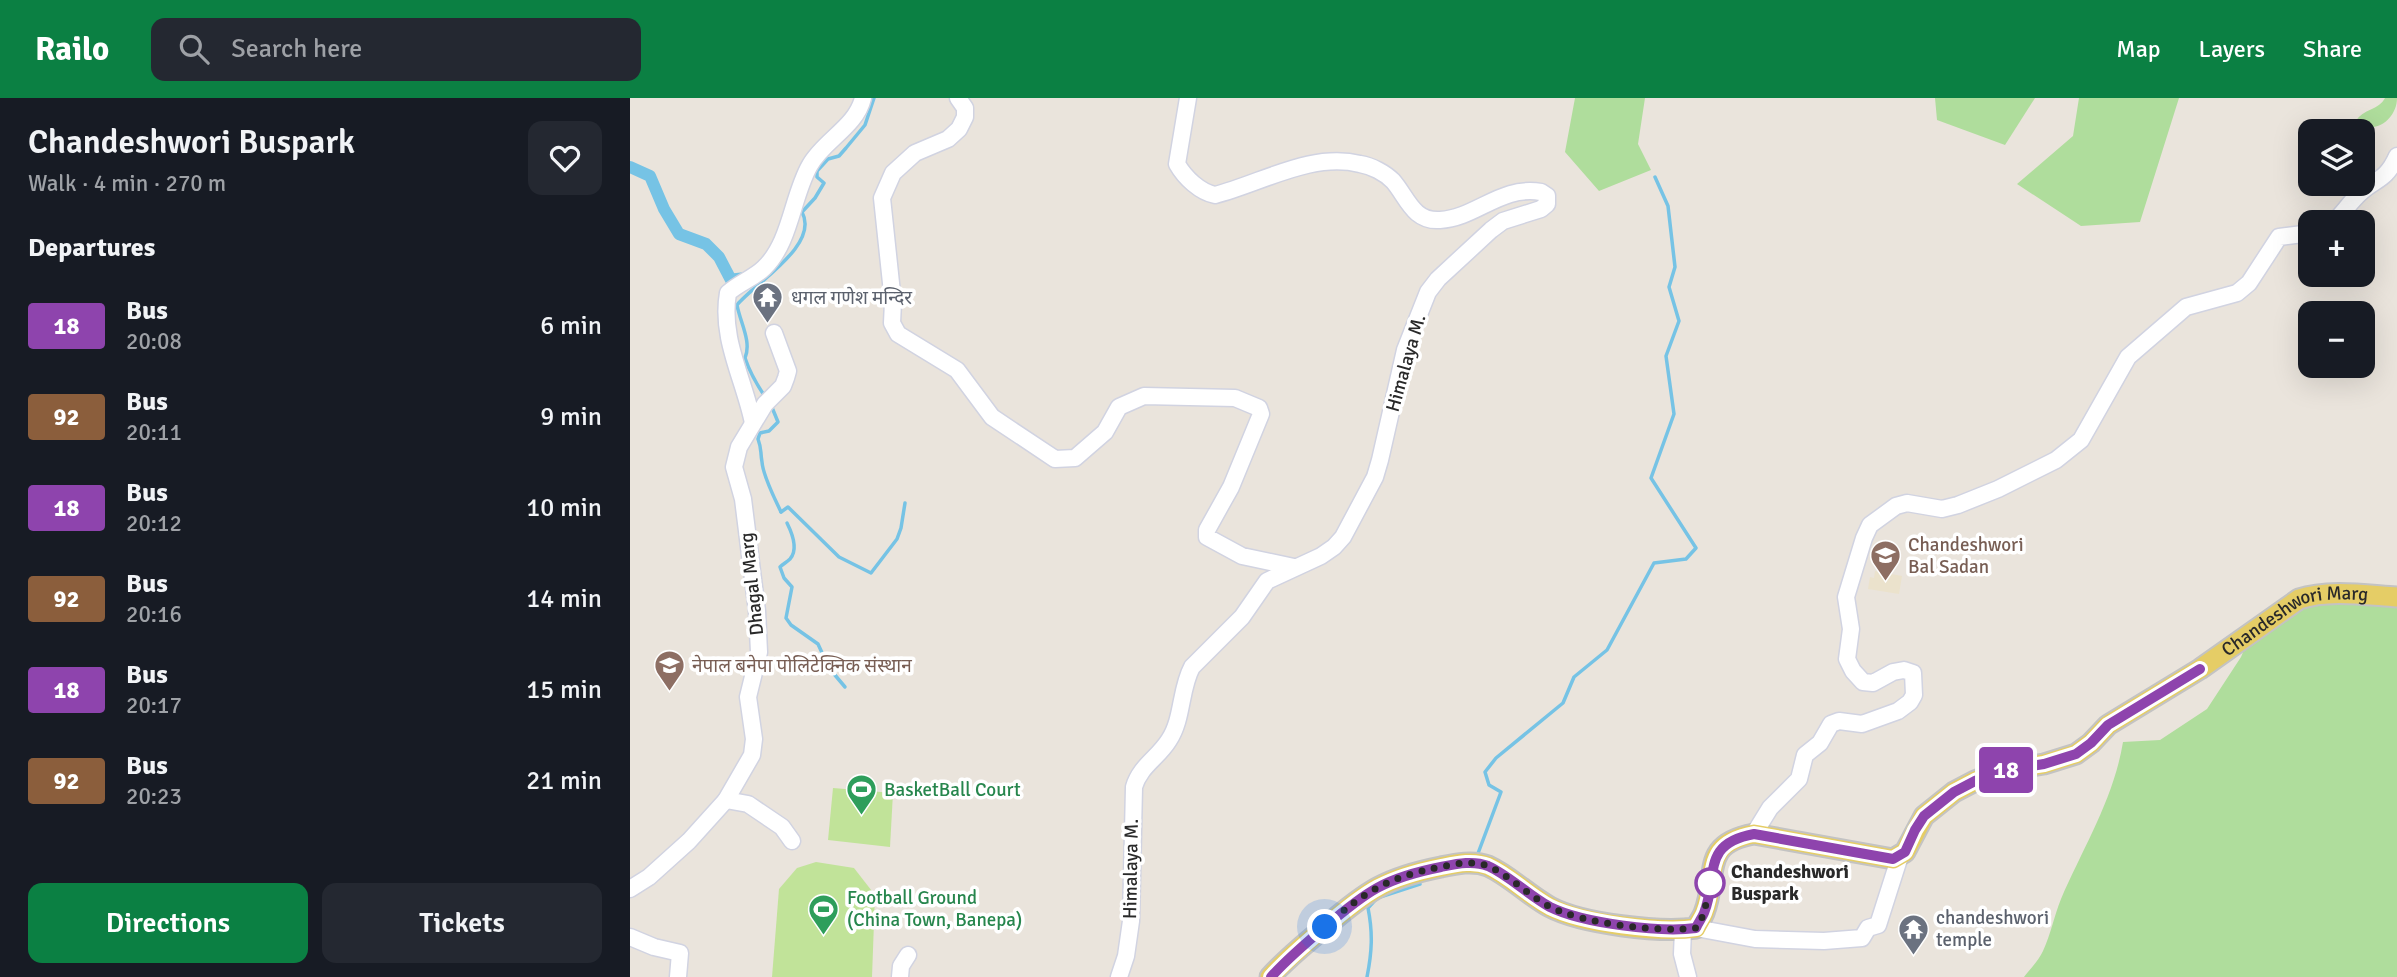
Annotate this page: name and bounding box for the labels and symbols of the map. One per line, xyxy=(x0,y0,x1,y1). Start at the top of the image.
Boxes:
temple icon: धगल गणेश मन्दिर xyxy=(751,281,785,325)
place label: धगल गणेश मन्दिर xyxy=(791,286,913,310)
street label: Himalaya M. xyxy=(1381,311,1431,415)
street label: Dhagal Marg xyxy=(735,531,769,637)
place label: Chandeshwori Bal Sadan xyxy=(1908,533,2024,579)
school or university icon: Chandeshwori Bal Sadan xyxy=(1868,539,1902,583)
street label: Chandeshwori Marg xyxy=(2217,581,2369,662)
school or university icon: नेपाल बनेपा पोलिटेक्निक संस्थान xyxy=(652,649,686,693)
place label: नेपाल बनेपा पोलिटेक्निक संस्थान xyxy=(692,654,912,678)
line badge: 18 xyxy=(1974,747,2038,793)
sports icon: BasketBall Court xyxy=(844,773,878,817)
place label: BasketBall Court xyxy=(884,778,1021,802)
street label: Himalaya M. xyxy=(1118,819,1144,919)
place label: Chandeshwori Buspark xyxy=(1731,860,1849,906)
marker: Chandeshwori Buspark xyxy=(1695,868,1725,898)
place label: Football Ground (China Town, Banepa) xyxy=(847,886,1022,932)
sports icon: Football Ground (China Town, Banepa) xyxy=(807,892,841,936)
place label: chandeshwori temple xyxy=(1936,906,2049,952)
your location xyxy=(1307,909,1342,944)
temple icon: chandeshwori temple xyxy=(1896,912,1930,956)

